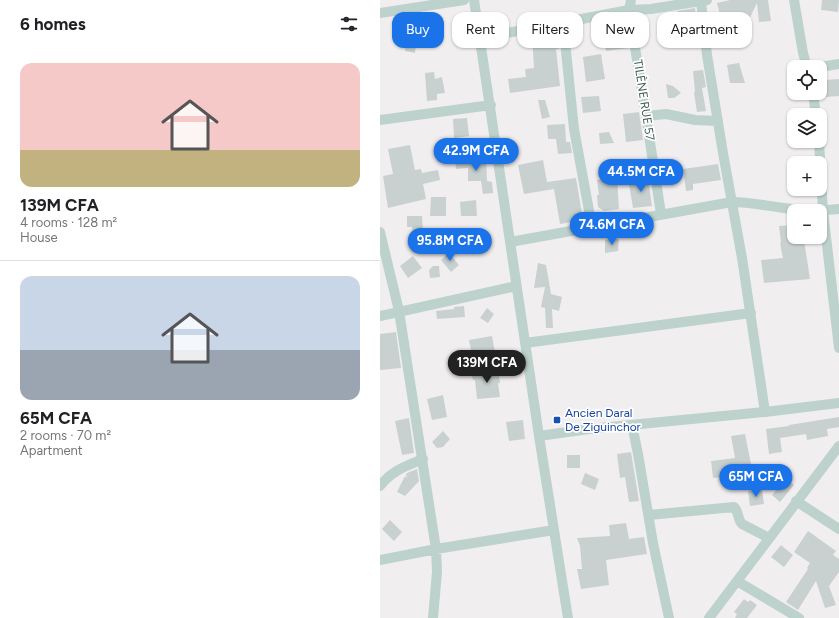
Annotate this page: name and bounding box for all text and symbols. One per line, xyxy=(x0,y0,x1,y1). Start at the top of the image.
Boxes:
chip: Buy xyxy=(392,12,444,48)
chip: Rent xyxy=(452,12,509,48)
chip: Filters xyxy=(517,12,583,48)
chip: New xyxy=(591,12,649,48)
chip: Apartment xyxy=(657,12,752,48)
icon: filters xyxy=(338,13,360,35)
text: 6 homes xyxy=(20,14,86,34)
street label: TILÈNE RUE 57 xyxy=(631,58,657,142)
map controls xyxy=(787,60,827,244)
button: locate xyxy=(787,60,827,100)
icon: home xyxy=(154,89,226,161)
button: layers xyxy=(787,108,827,148)
pin: 42.9M CFA xyxy=(430,138,522,172)
text: 42.9M CFA xyxy=(443,143,509,158)
button: + xyxy=(787,156,827,196)
pin: 44.5M CFA xyxy=(595,159,687,193)
text: 44.5M CFA xyxy=(607,164,675,179)
text: 139M CFA xyxy=(20,195,99,215)
button: − xyxy=(787,204,827,244)
pin: 74.6M CFA xyxy=(566,212,658,246)
text: 4 rooms · 128 m² xyxy=(20,215,117,230)
text: 74.6M CFA xyxy=(579,217,645,232)
pin: 95.8M CFA xyxy=(404,228,496,262)
text: House xyxy=(20,230,58,245)
text: 95.8M CFA xyxy=(417,233,483,248)
icon: home xyxy=(154,302,226,374)
pin: 139M CFA xyxy=(446,350,528,384)
text: 139M CFA xyxy=(457,355,517,370)
place label: Ancien Daral De Ziguinchor xyxy=(565,406,641,434)
text: 65M CFA xyxy=(20,408,92,428)
marker: Ancien Daral De Ziguinchor xyxy=(552,415,562,425)
text: 2 rooms · 70 m² xyxy=(20,428,111,443)
text: Apartment xyxy=(20,443,83,458)
pin: 65M CFA xyxy=(719,464,793,498)
text: 65M CFA xyxy=(728,469,784,484)

